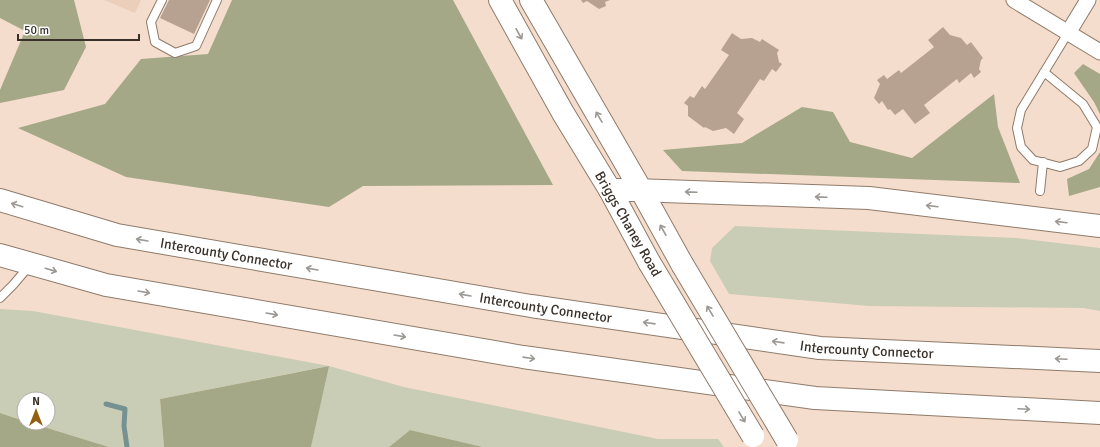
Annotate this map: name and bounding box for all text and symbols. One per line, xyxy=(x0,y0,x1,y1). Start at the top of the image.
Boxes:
scale bar xyxy=(18,16,139,42)
text: 50 m xyxy=(24,23,49,38)
one-way arrow xyxy=(516,28,524,40)
one-way arrow xyxy=(594,111,602,123)
street label: Briggs Chaney Road xyxy=(591,168,665,280)
one-way arrow xyxy=(685,188,698,196)
one-way arrow xyxy=(815,193,828,200)
one-way arrow xyxy=(11,201,24,208)
one-way arrow xyxy=(926,202,939,210)
one-way arrow xyxy=(1055,218,1068,226)
one-way arrow xyxy=(659,224,666,236)
street label: Intercounty Connector xyxy=(159,234,295,274)
one-way arrow xyxy=(136,236,149,244)
one-way arrow xyxy=(306,265,319,273)
one-way arrow xyxy=(44,267,57,274)
one-way arrow xyxy=(137,288,150,296)
street label: Intercounty Connector xyxy=(478,289,614,326)
one-way arrow xyxy=(459,291,472,299)
one-way arrow xyxy=(705,305,713,317)
one-way arrow xyxy=(265,310,278,318)
one-way arrow xyxy=(643,319,656,327)
one-way arrow xyxy=(394,332,407,340)
street label: Intercounty Connector xyxy=(799,337,935,362)
one-way arrow xyxy=(772,338,785,346)
one-way arrow xyxy=(522,354,535,362)
one-way arrow xyxy=(1055,356,1068,363)
north arrow xyxy=(16,391,56,431)
text: N xyxy=(32,395,40,408)
one-way arrow xyxy=(1017,405,1030,412)
one-way arrow xyxy=(738,411,746,422)

